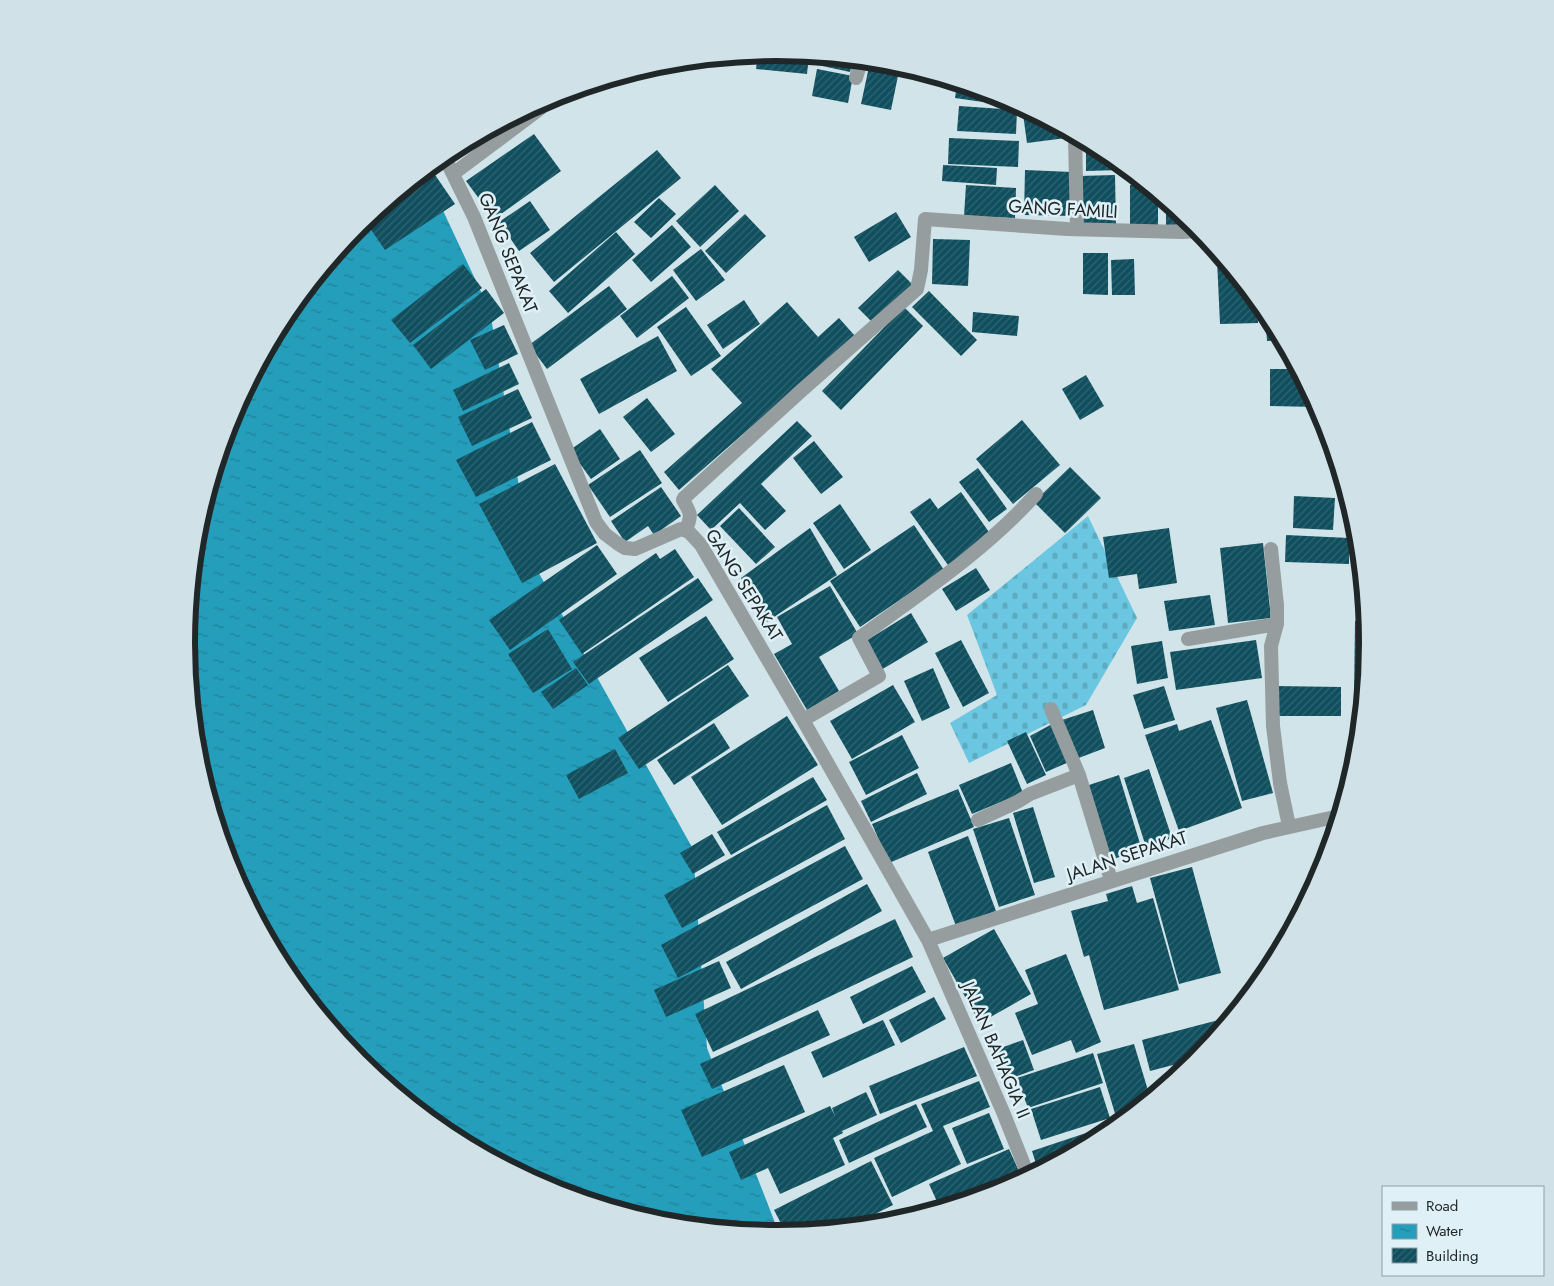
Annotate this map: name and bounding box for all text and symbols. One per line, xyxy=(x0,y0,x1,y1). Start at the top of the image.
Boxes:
street label: GANG SEPAKAT xyxy=(472,189,544,318)
street label: GANG FAMILI xyxy=(1008,193,1118,225)
street label: GANG SEPAKAT xyxy=(699,524,789,647)
street label: JALAN SEPAKAT xyxy=(1061,824,1191,888)
street label: JALAN BAHAGIA II xyxy=(955,976,1037,1122)
legend xyxy=(1382,1186,1544,1276)
text: Road xyxy=(1426,1195,1458,1217)
text: Water xyxy=(1426,1220,1464,1242)
text: Building xyxy=(1426,1245,1478,1267)

